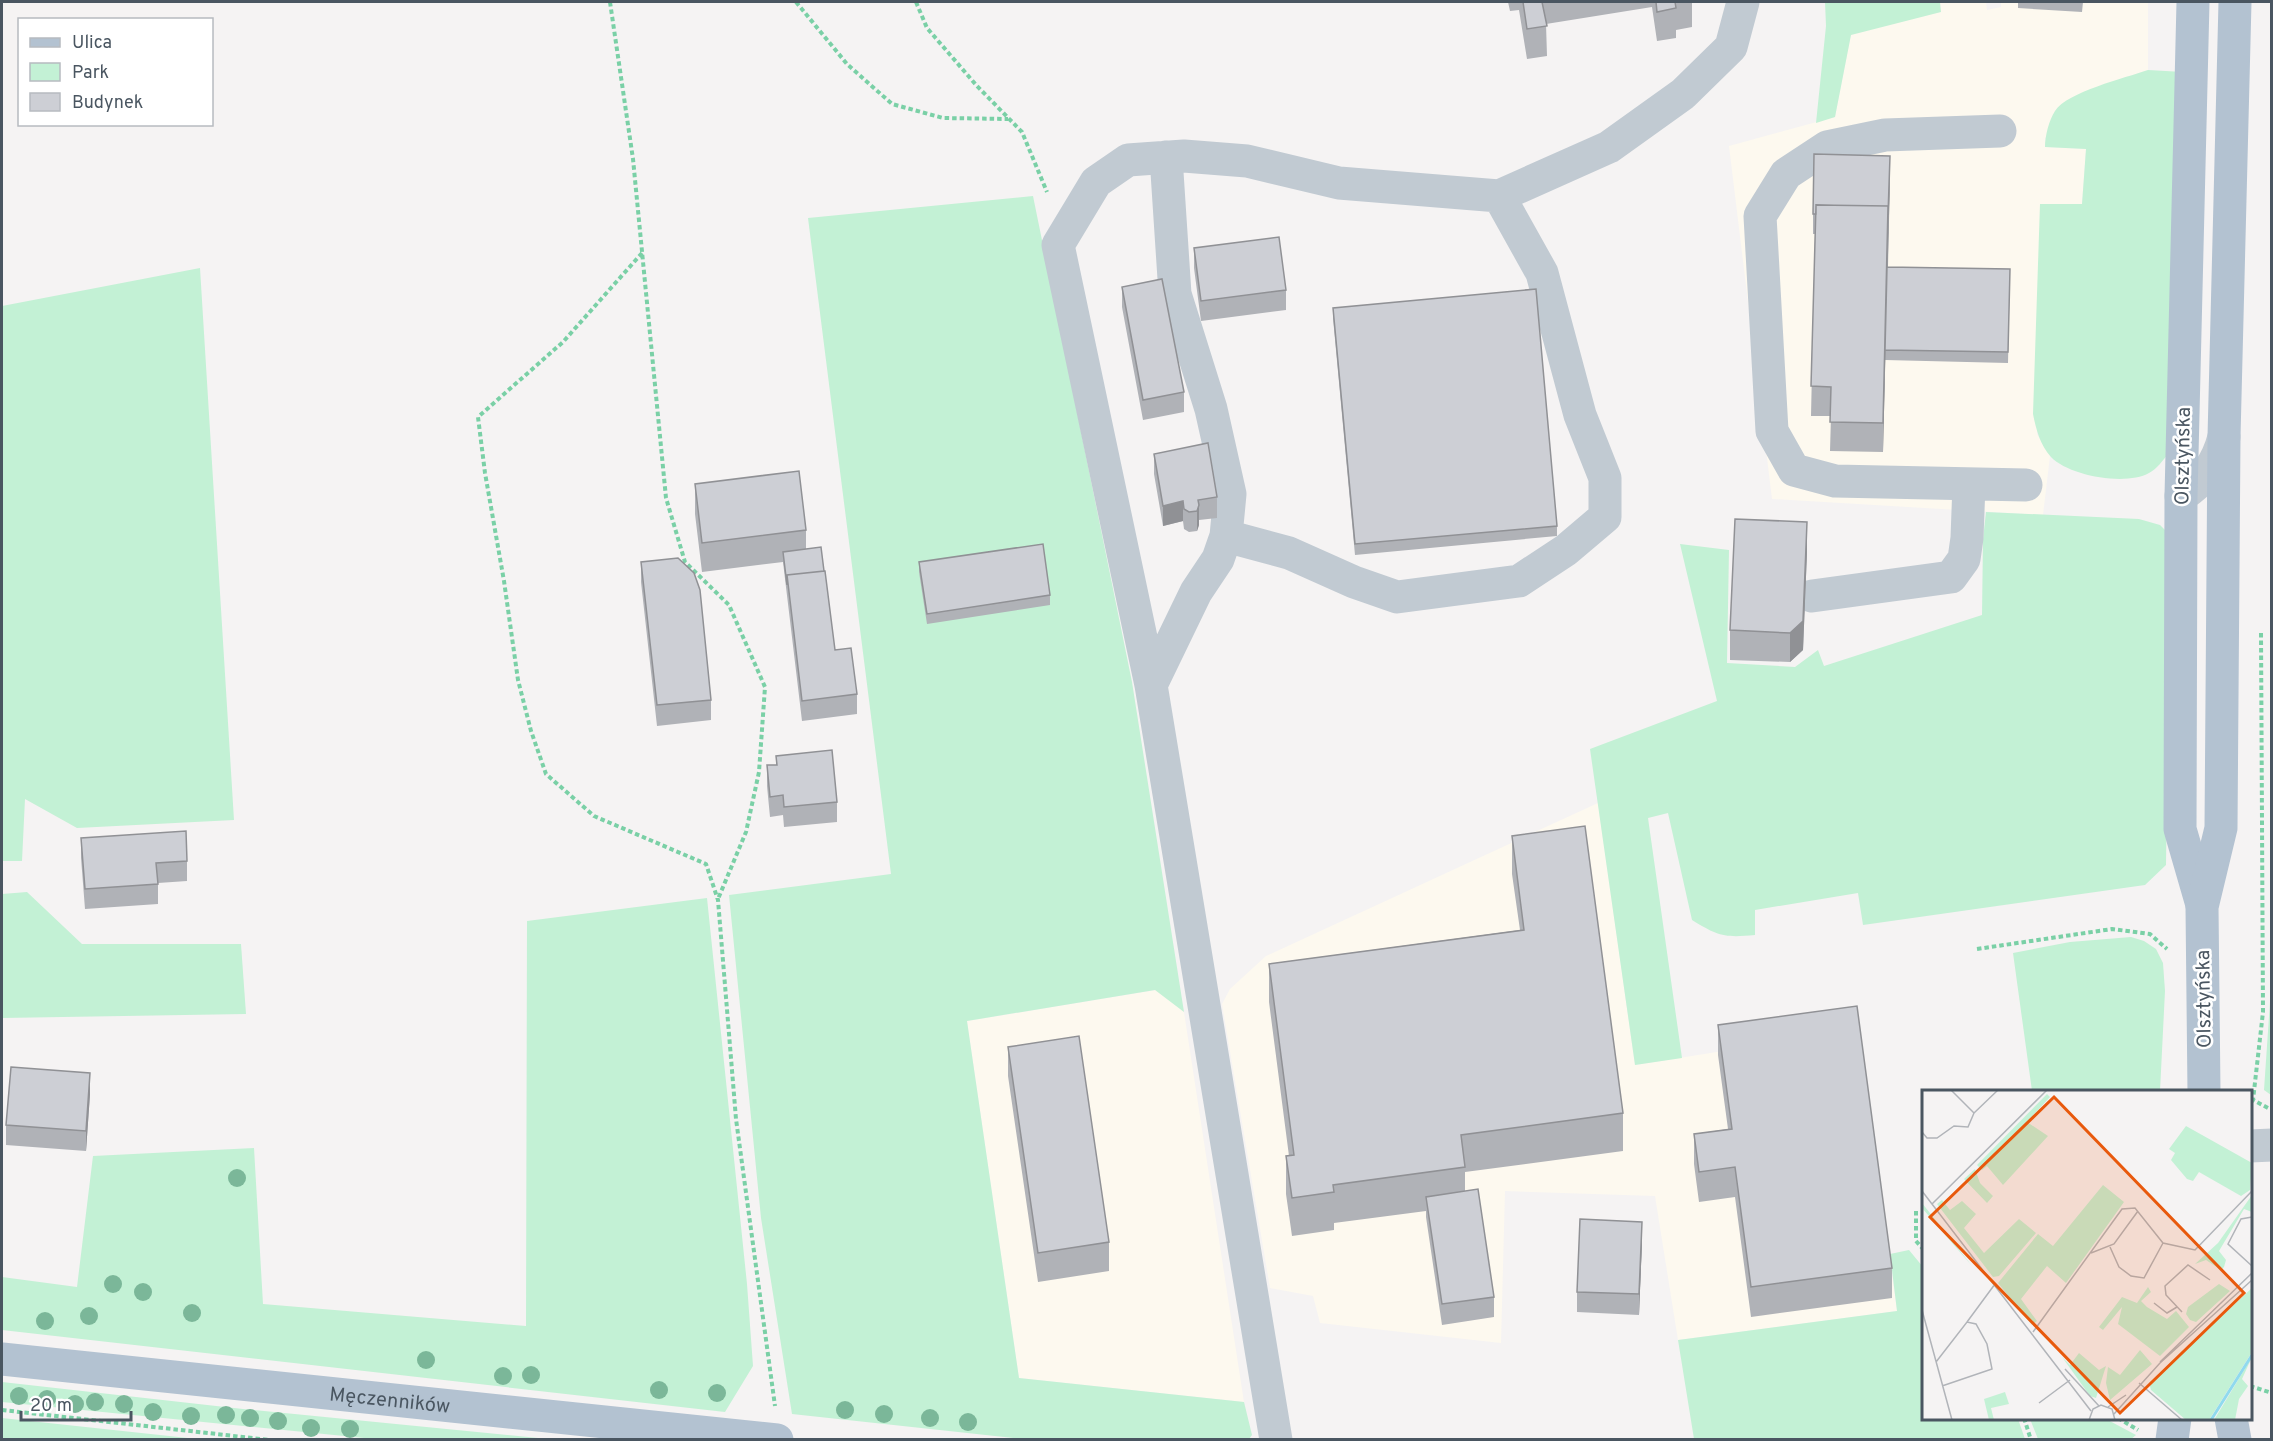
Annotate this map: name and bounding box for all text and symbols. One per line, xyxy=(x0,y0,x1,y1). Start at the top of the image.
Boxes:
legend xyxy=(18,18,213,126)
text: Ulica xyxy=(72,32,112,55)
text: Park xyxy=(72,62,109,85)
text: Budynek xyxy=(72,92,143,115)
street label: Olsztyńska xyxy=(2170,407,2198,505)
street label: Olsztyńska xyxy=(2191,950,2219,1048)
inset map xyxy=(1922,1090,2252,1420)
street label: Męczenników xyxy=(328,1382,451,1421)
scale bar xyxy=(21,1384,130,1422)
text: 20 m xyxy=(30,1395,72,1418)

